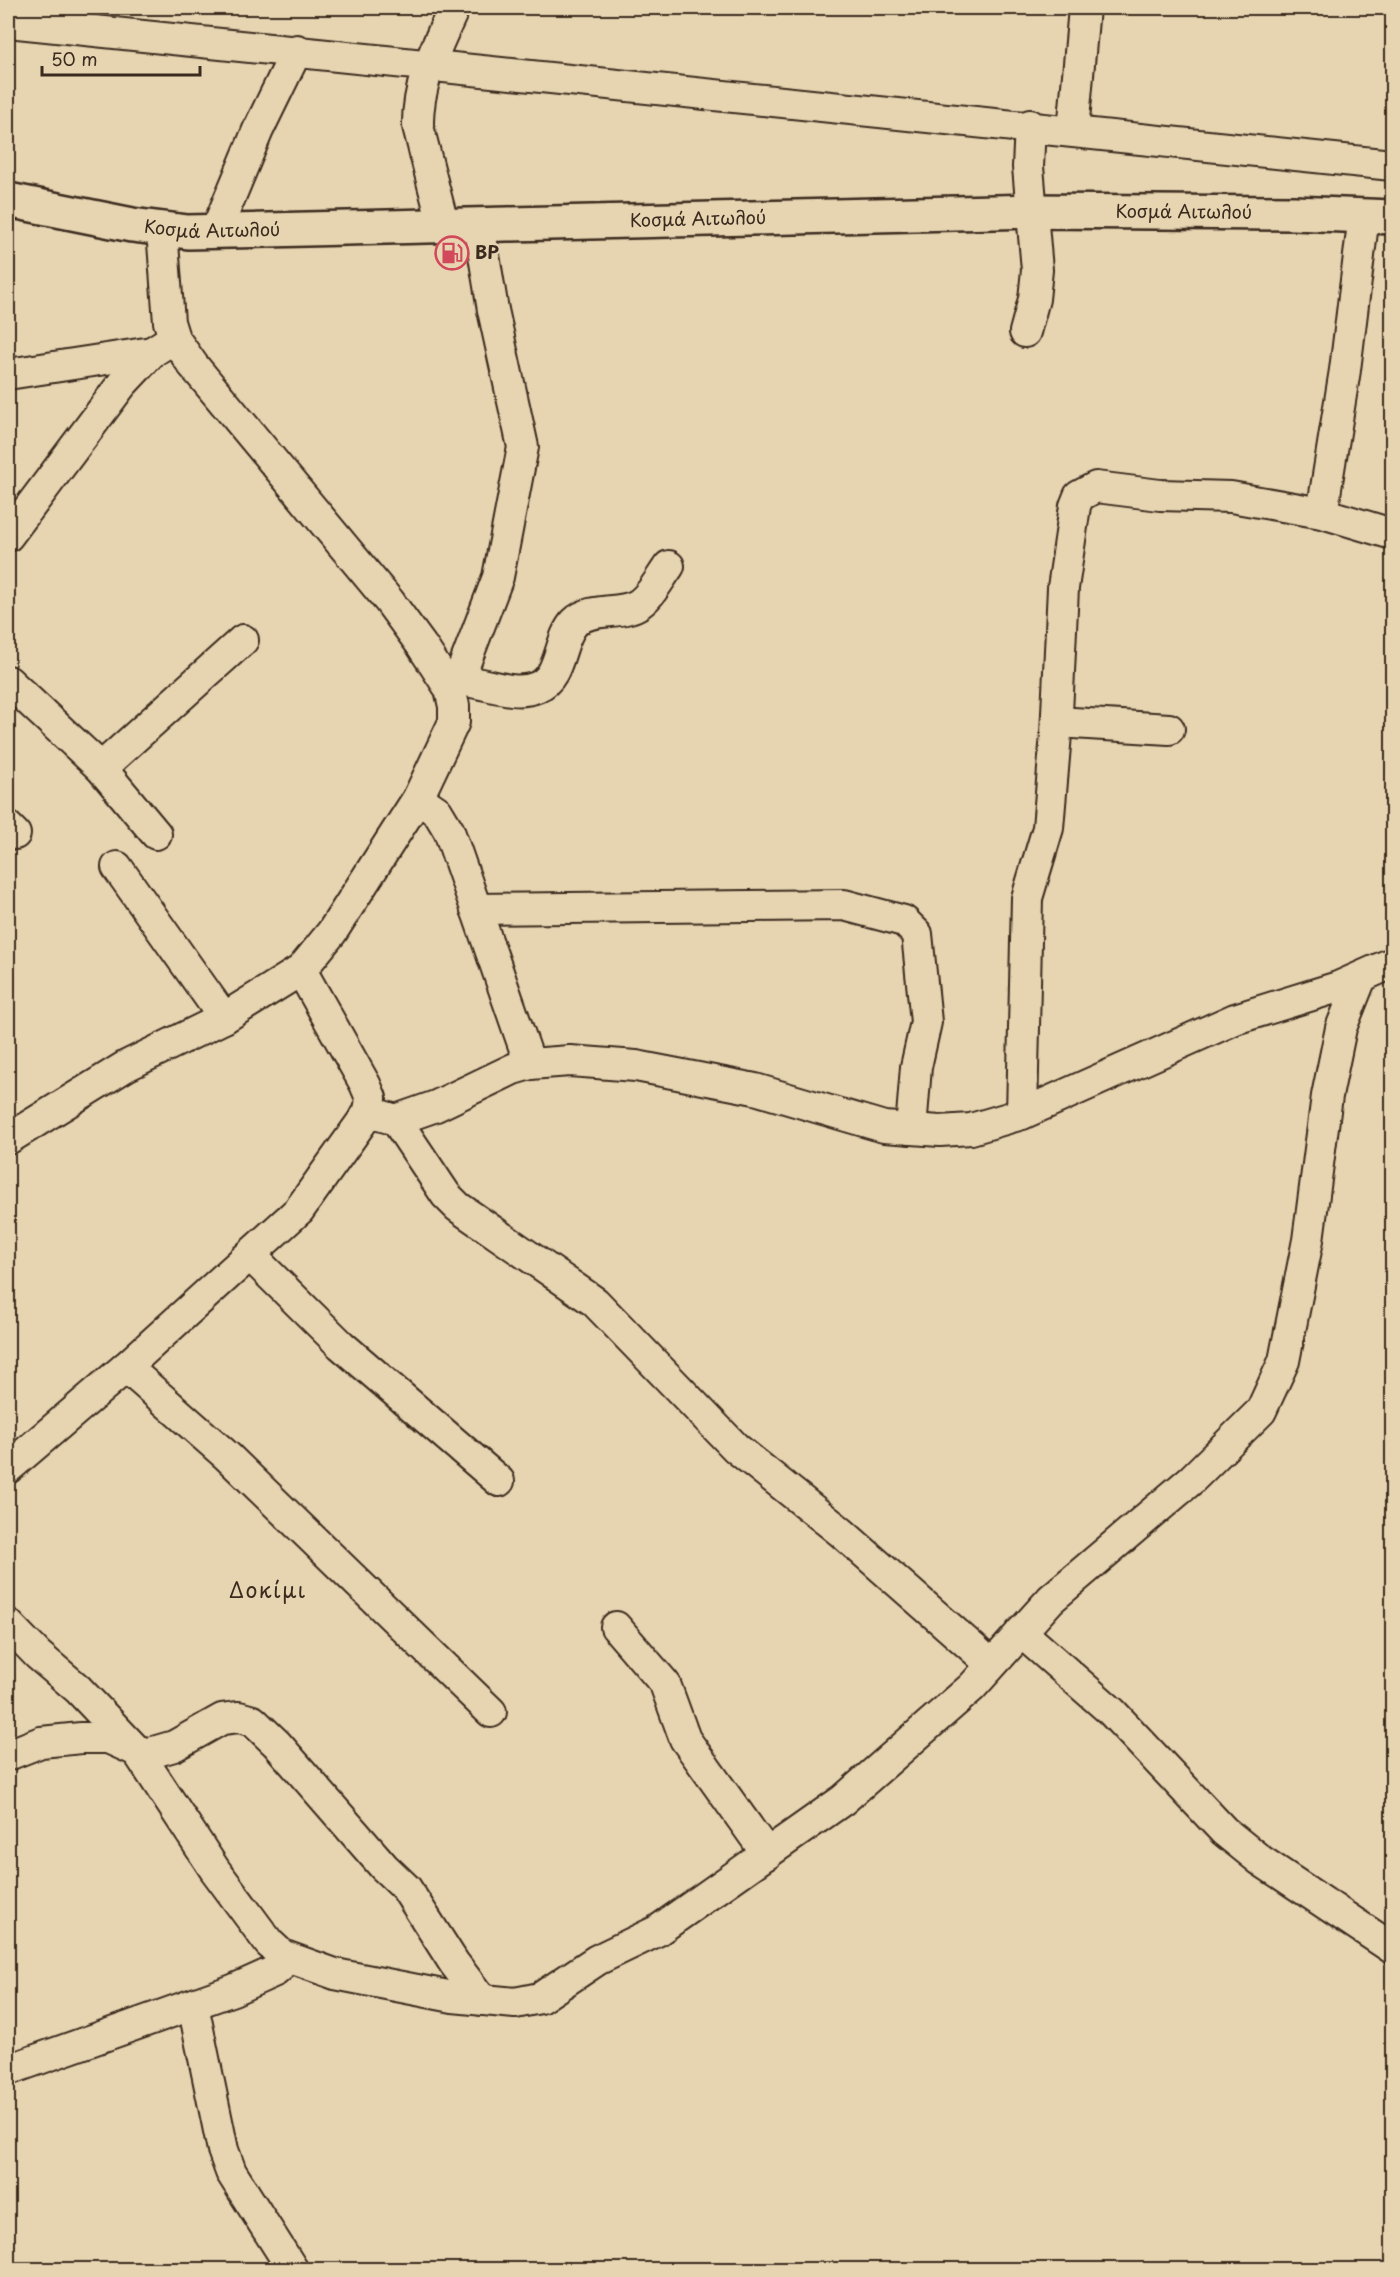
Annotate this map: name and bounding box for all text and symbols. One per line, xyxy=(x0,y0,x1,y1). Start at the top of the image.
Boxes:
scale bar xyxy=(42,39,200,77)
text: 50 m xyxy=(51,45,98,72)
street label: Κοσμά Αιτωλού xyxy=(1116,197,1252,225)
street label: Κοσμά Αιτωλού xyxy=(629,203,766,233)
street label: Κοσμά Αιτωλού xyxy=(143,212,281,244)
fuel station icon: BP xyxy=(434,235,470,271)
place label: BP xyxy=(475,238,499,265)
district label: Δοκίμι xyxy=(229,1573,307,1605)

